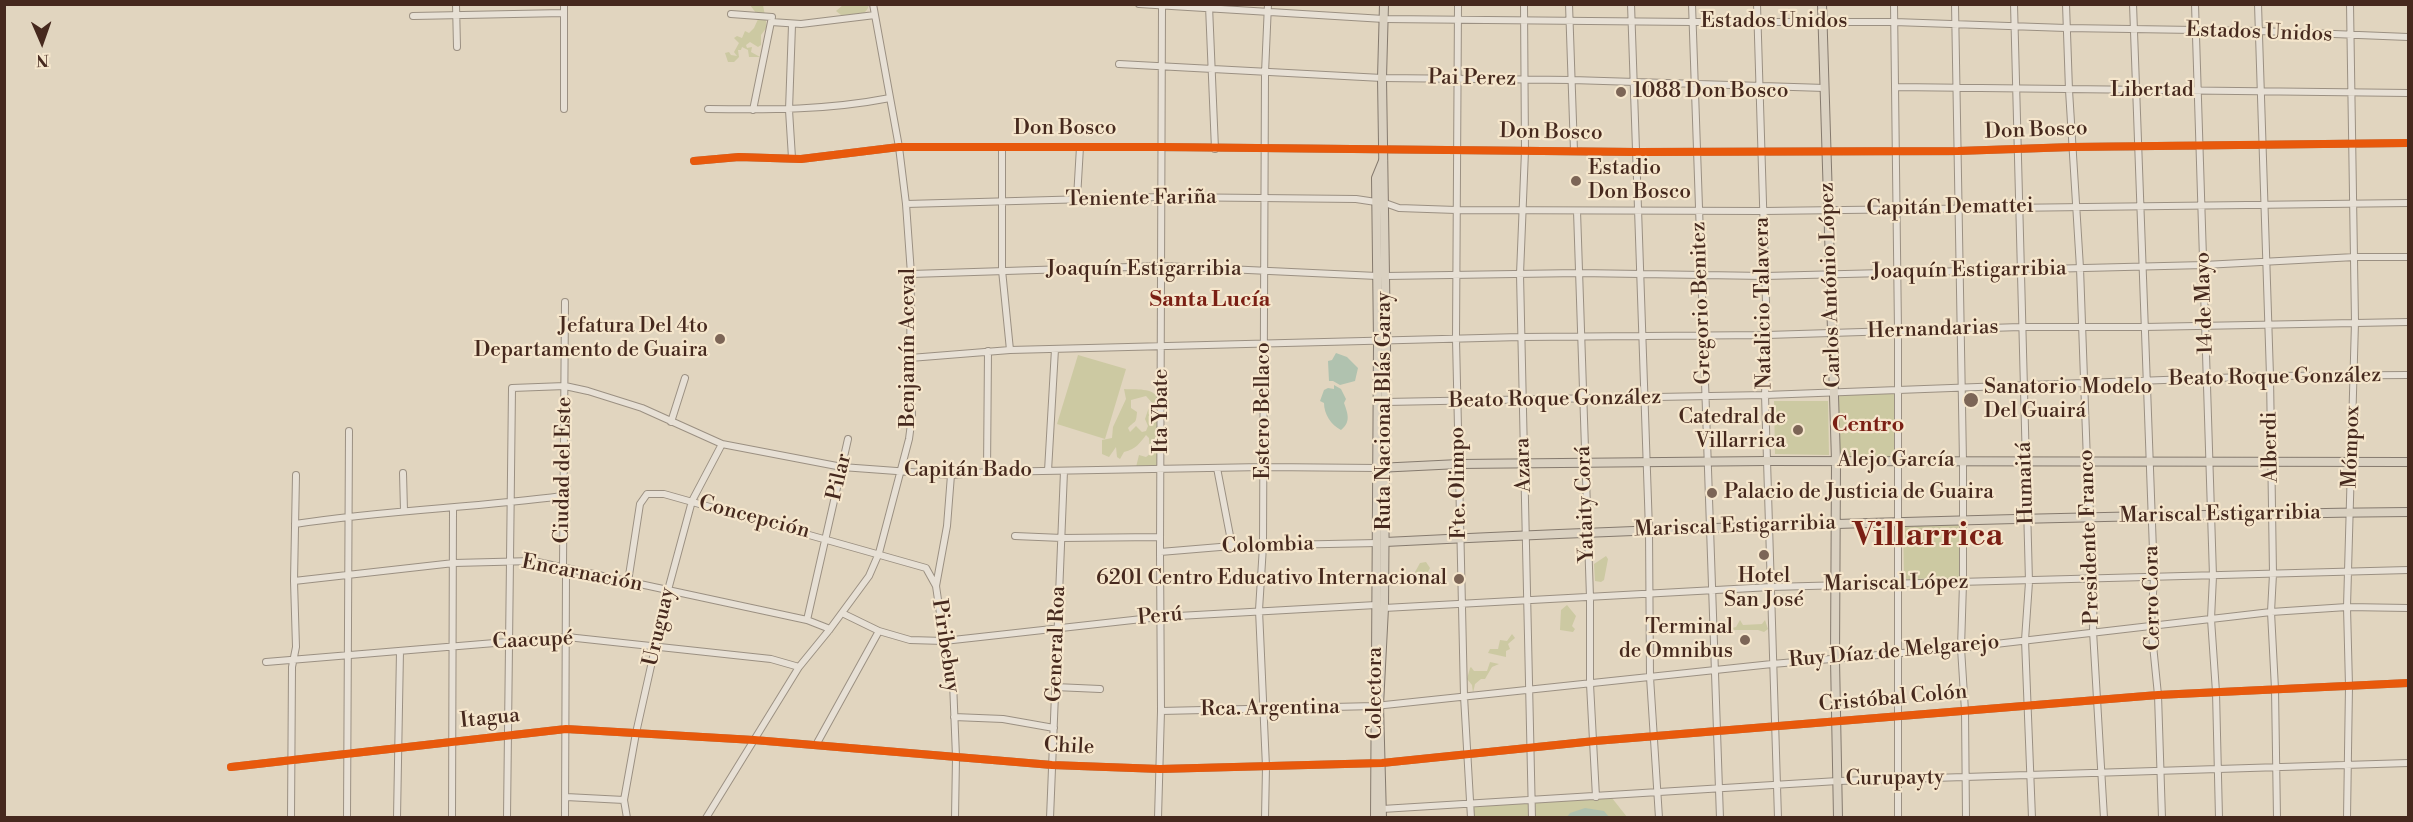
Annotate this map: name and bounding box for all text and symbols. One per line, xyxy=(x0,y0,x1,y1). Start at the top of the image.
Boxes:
street label: Estados Unidos xyxy=(1701,9,1847,35)
north arrow xyxy=(12,12,72,72)
street label: Estados Unidos xyxy=(2185,18,2333,48)
text: N xyxy=(36,50,49,70)
street label: Pai Perez xyxy=(1428,66,1516,92)
street label: Libertad xyxy=(2110,78,2194,104)
place label: 1088 Don Bosco xyxy=(1633,79,1789,105)
marker: 1088 Don Bosco xyxy=(1614,85,1628,99)
street label: Don Bosco xyxy=(1013,116,1117,142)
street label: Don Bosco xyxy=(1984,117,2088,145)
street label: Don Bosco xyxy=(1499,120,1603,146)
place label: Estadio Don Bosco xyxy=(1588,156,1691,206)
marker: Estadio Don Bosco xyxy=(1569,174,1583,188)
street label: Carlos António López xyxy=(1815,182,1847,388)
street label: Teniente Fariña xyxy=(1065,185,1217,213)
street label: Capitán Demattei xyxy=(1866,194,2034,222)
street label: Natalicio Talavera xyxy=(1750,217,1778,389)
street label: Gregorio Benitez xyxy=(1687,221,1717,385)
street label: 14 de Mayo xyxy=(2191,251,2219,355)
street label: Joaquín Estigarribia xyxy=(1046,257,1242,283)
street label: Joaquín Estigarribia xyxy=(1871,257,2067,285)
street label: Benjamín Aceval xyxy=(896,268,922,428)
district label: Santa Lucía xyxy=(1150,288,1270,314)
street label: Ruta Nacional Blás Garay xyxy=(1372,291,1398,531)
place label: Jefatura Del 4to Departamento de Guaira xyxy=(474,314,708,364)
street label: Hernandarias xyxy=(1867,315,1999,345)
marker: Jefatura Del 4to Departamento de Guaira xyxy=(713,332,727,346)
street label: Estero Bellaco xyxy=(1251,342,1277,480)
street label: Beato Roque González xyxy=(2168,364,2382,392)
street label: Ita Ybate xyxy=(1149,369,1175,453)
place label: Sanatorio Modelo Del Guairá xyxy=(1984,375,2152,425)
street label: Beato Roque González xyxy=(1448,386,1662,414)
marker: Sanatorio Modelo Del Guairá xyxy=(1962,391,1980,409)
street label: Ciudad del Este xyxy=(550,396,578,544)
place label: Catedral de Villarrica xyxy=(1678,405,1786,455)
street label: Mómpox xyxy=(2338,405,2366,489)
street label: Alberdi xyxy=(2258,411,2284,483)
district label: Centro xyxy=(1832,413,1904,439)
marker: Catedral de Villarrica xyxy=(1791,423,1805,437)
street label: Fte. Olimpo xyxy=(1445,426,1473,540)
street label: Azara xyxy=(1510,437,1538,493)
street label: Humaitá xyxy=(2012,441,2040,525)
street label: Yataity Corá xyxy=(1571,445,1601,563)
street label: Alejo García xyxy=(1837,448,1955,474)
street label: Presidente Franco xyxy=(2074,449,2106,625)
street label: Pilar xyxy=(822,451,858,503)
street label: Capitán Bado xyxy=(904,458,1032,484)
place label: Palacio de Justicia de Guaira xyxy=(1724,480,1994,506)
marker: Palacio de Justicia de Guaira xyxy=(1705,486,1719,500)
street label: Concepción xyxy=(696,491,812,545)
street label: Mariscal Estigarribia xyxy=(2119,501,2321,529)
street label: Mariscal Estigarribia xyxy=(1634,511,1836,543)
district label: Villarrica xyxy=(1853,517,2003,557)
street label: Colombia xyxy=(1222,532,1314,560)
street label: Cerro Cora xyxy=(2139,545,2167,651)
marker: Hotel San José xyxy=(1757,548,1771,562)
street label: Encarnación xyxy=(519,550,645,598)
place label: Hotel San José xyxy=(1724,564,1804,614)
place label: 6201 Centro Educativo Internacional xyxy=(1096,566,1447,592)
street label: Mariscal López xyxy=(1823,570,1969,598)
marker: 6201 Centro Educativo Internacional xyxy=(1452,572,1466,586)
street label: Uruguay xyxy=(639,585,681,669)
street label: General Roa xyxy=(1042,586,1072,702)
street label: Piribebuy xyxy=(925,597,965,695)
street label: Perú xyxy=(1136,602,1184,632)
place label: Terminal de Omnibus xyxy=(1619,615,1733,665)
street label: Caacupé xyxy=(492,626,574,656)
street label: Ruy Díaz de Melgarejo xyxy=(1788,630,2000,674)
marker: Terminal de Omnibus xyxy=(1738,633,1752,647)
street label: Colectora xyxy=(1363,647,1389,739)
street label: Cristóbal Colón xyxy=(1818,680,1968,718)
street label: Rca. Argentina xyxy=(1200,695,1340,723)
street label: Itagua xyxy=(459,703,521,735)
street label: Chile xyxy=(1043,733,1095,761)
street label: Curupayty xyxy=(1846,766,1944,792)

